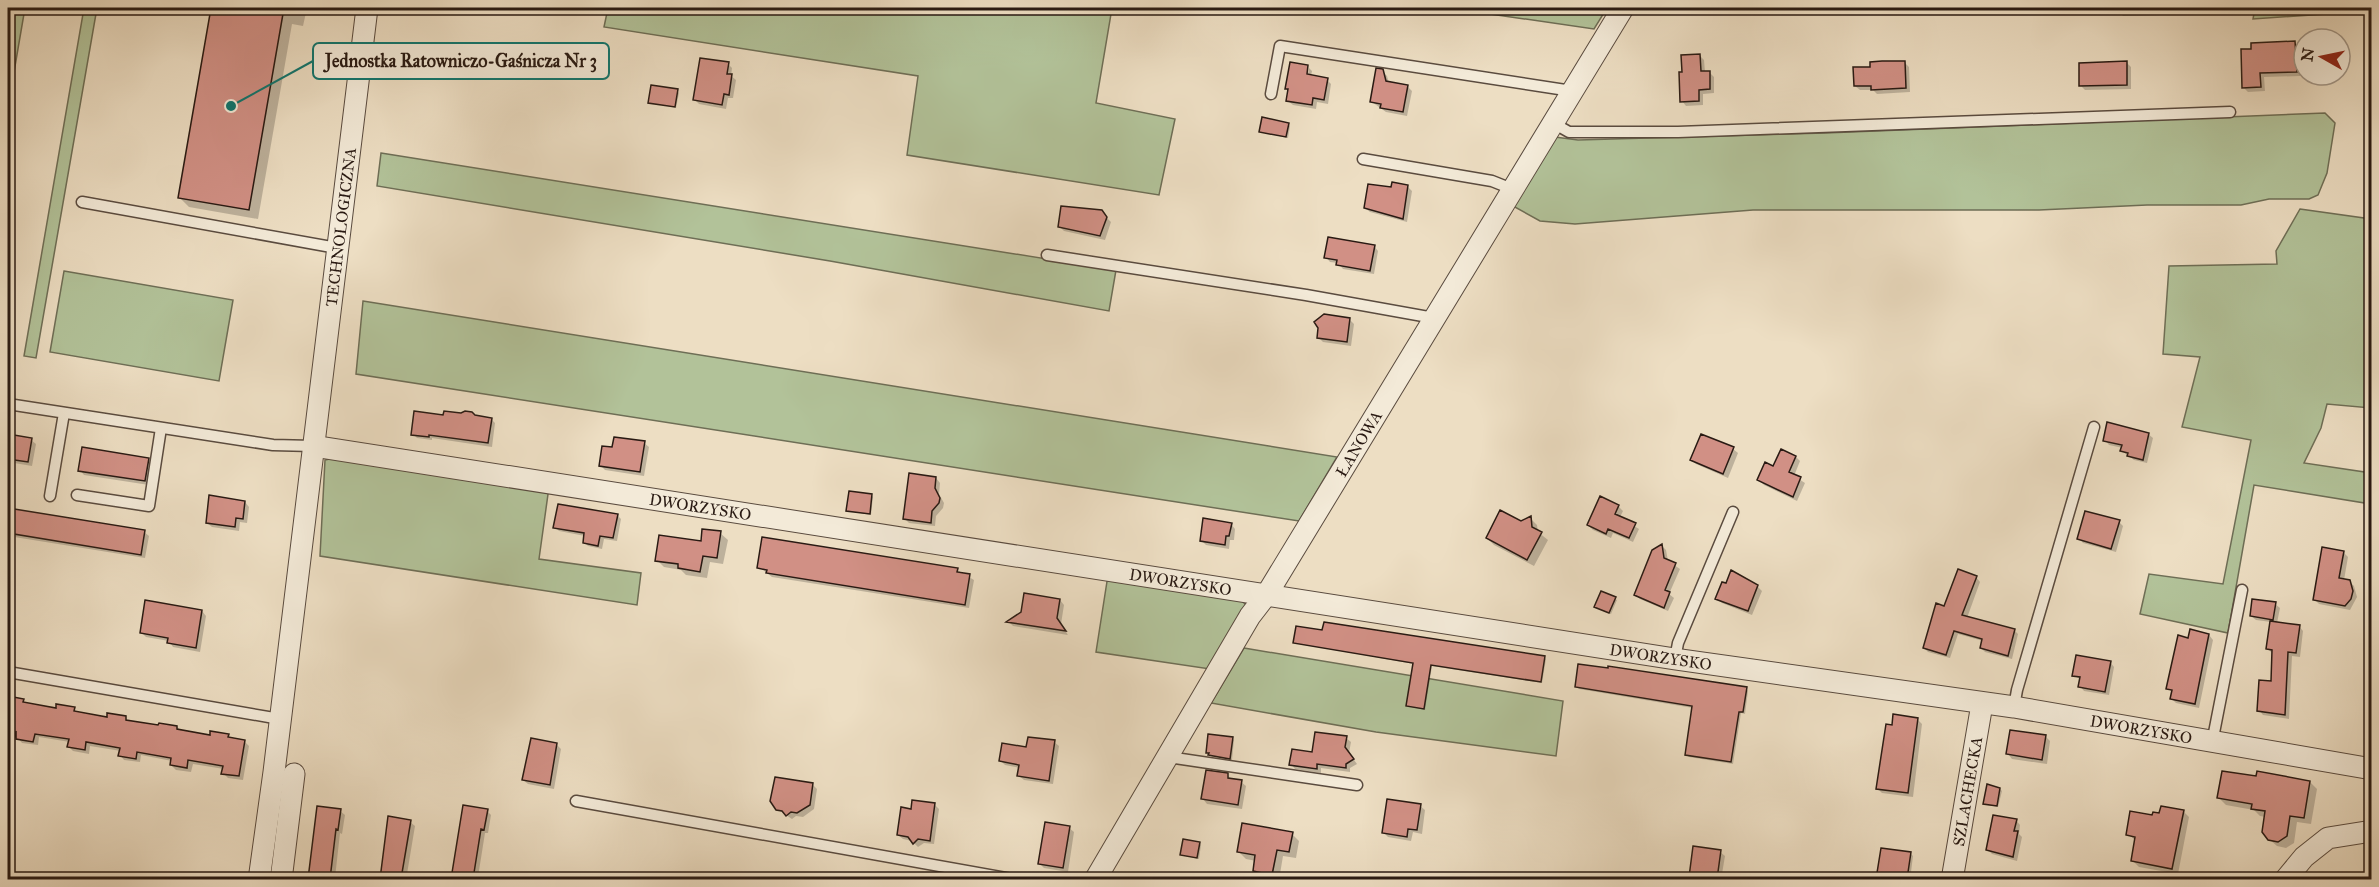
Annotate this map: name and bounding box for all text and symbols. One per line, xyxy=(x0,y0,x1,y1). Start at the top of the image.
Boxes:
north arrow xyxy=(2292,27,2352,87)
callout: Jednostka Ratowniczo-Gaśnicza Nr 3 xyxy=(313,43,609,79)
text: N xyxy=(2297,46,2318,63)
text: Jednostka Ratowniczo-Gaśnicza Nr 3 xyxy=(323,50,597,73)
street label: TECHNOLOGICZNA xyxy=(322,146,360,308)
street label: ŁANOWA xyxy=(1332,407,1386,480)
street label: DWORZYSKO xyxy=(648,490,753,524)
street label: DWORZYSKO xyxy=(1128,565,1233,600)
street label: DWORZYSKO xyxy=(1608,640,1713,674)
street label: DWORZYSKO xyxy=(2089,711,2194,748)
street label: SZLACHECKA xyxy=(1949,735,1986,848)

